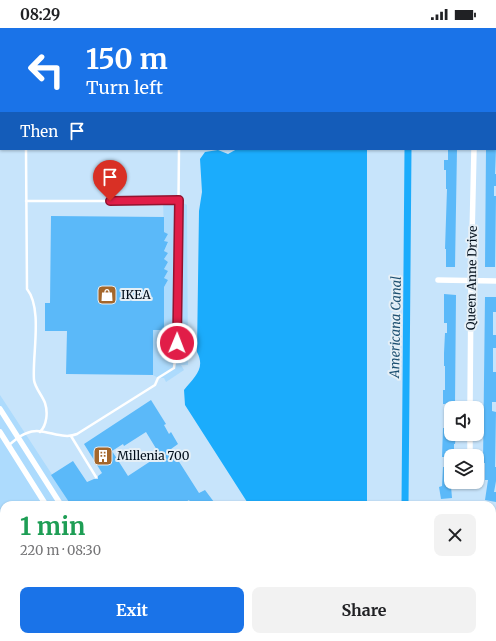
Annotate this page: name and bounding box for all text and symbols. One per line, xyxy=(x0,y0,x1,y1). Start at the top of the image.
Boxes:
text: 08:29 xyxy=(20,5,60,24)
text: 150 m xyxy=(86,41,168,77)
icon: left xyxy=(20,44,72,96)
text: Turn left xyxy=(86,76,163,99)
icon: arrive xyxy=(66,120,88,142)
text: Then xyxy=(20,122,58,141)
pin xyxy=(93,160,127,201)
icon: arrive xyxy=(99,166,121,188)
street label: Queen Anne Drive xyxy=(463,226,480,330)
water label: Americana Canal xyxy=(386,276,405,379)
shop icon: IKEA xyxy=(96,284,118,306)
place label: IKEA xyxy=(121,287,151,302)
position arrow xyxy=(156,322,198,364)
map controls xyxy=(444,401,484,489)
button: sound xyxy=(444,401,484,441)
building icon: Millenia 700 xyxy=(92,445,114,467)
place label: Millenia 700 xyxy=(117,448,190,463)
button: layers xyxy=(444,449,484,489)
text: 1 min xyxy=(20,511,85,542)
button: close xyxy=(434,514,476,556)
text: 220 m · 08:30 xyxy=(20,542,101,559)
button: Exit xyxy=(20,587,244,633)
button: Share xyxy=(252,587,476,633)

